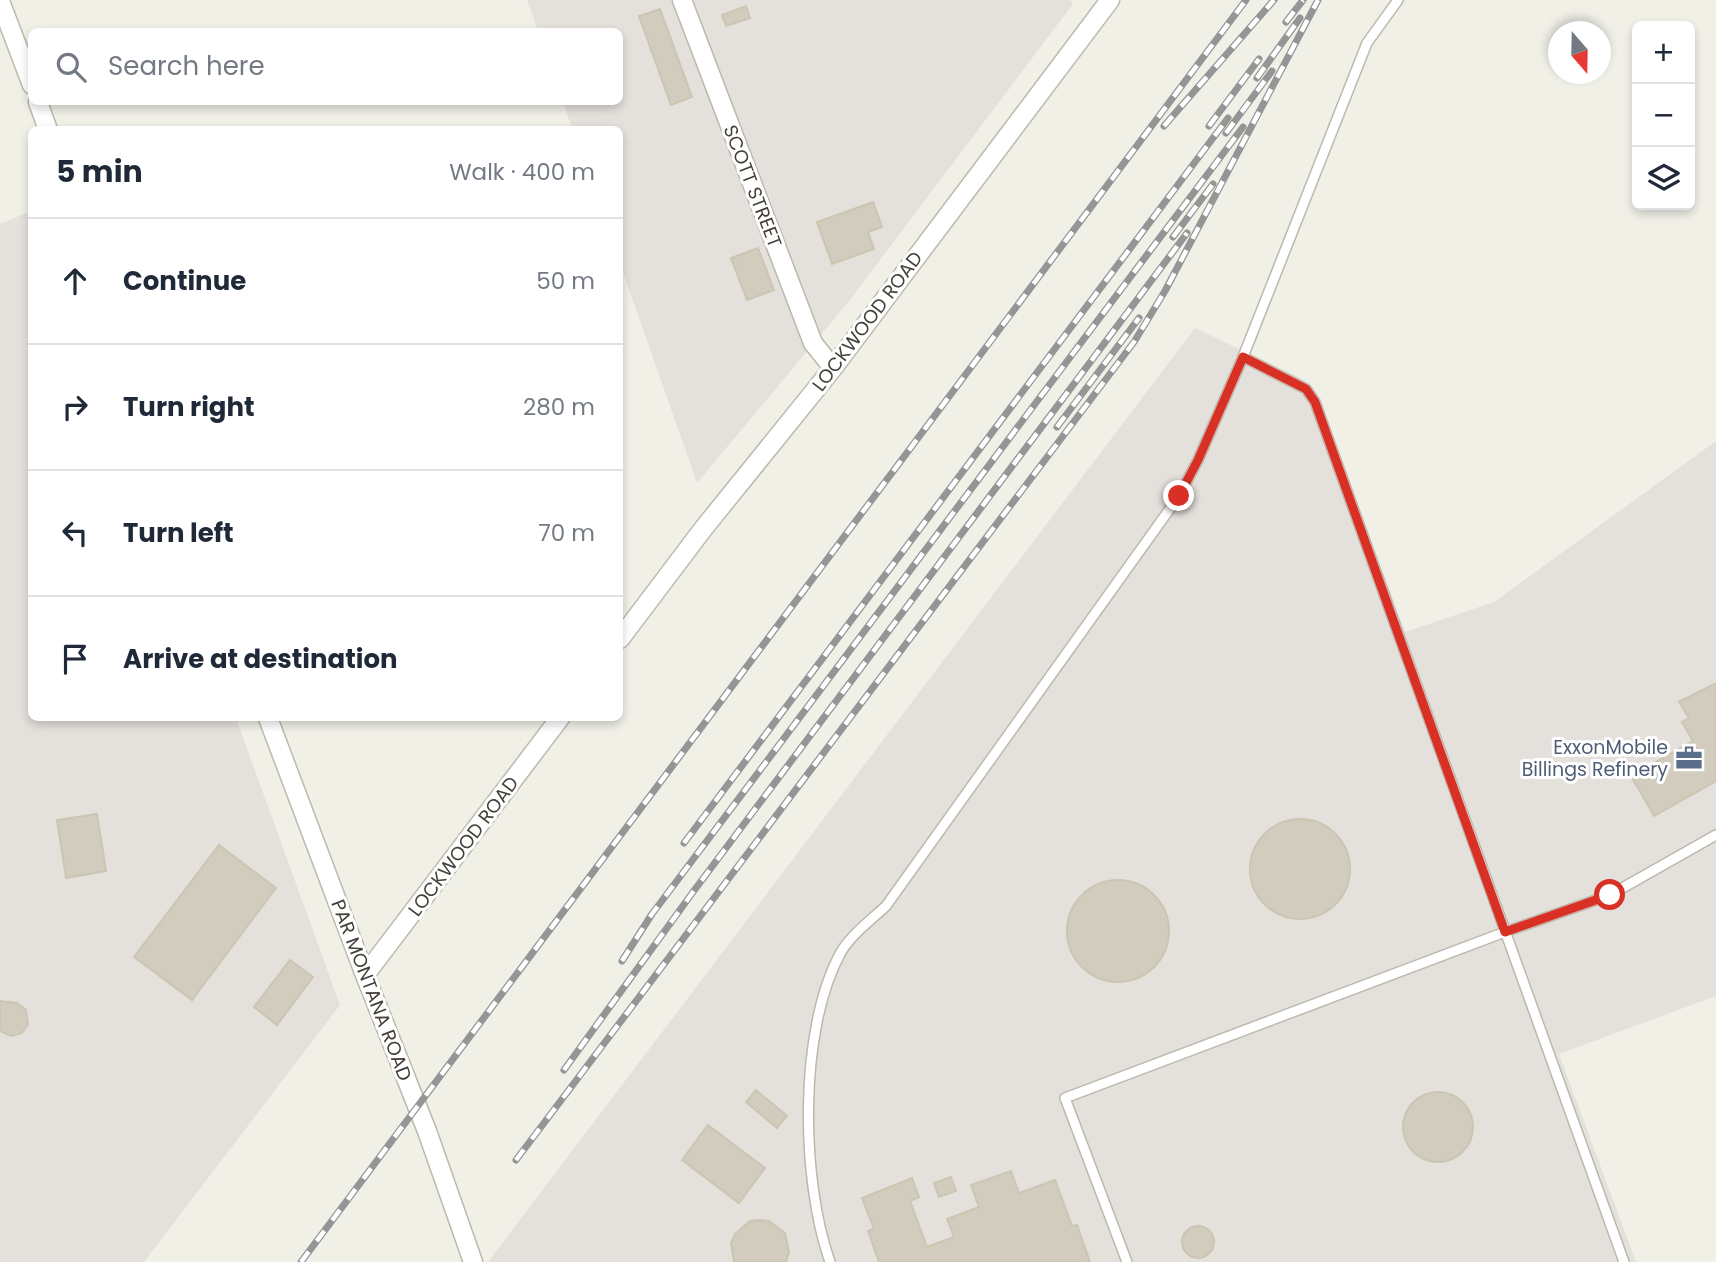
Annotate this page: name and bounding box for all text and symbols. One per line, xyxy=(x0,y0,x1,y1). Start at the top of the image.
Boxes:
north arrow xyxy=(1548,21,1611,84)
map controls xyxy=(1632,21,1695,210)
button: + xyxy=(1632,21,1695,84)
search box xyxy=(28,28,623,105)
icon: search xyxy=(52,48,90,86)
text: Search here xyxy=(108,48,265,84)
button: − xyxy=(1632,84,1695,147)
street label: SCOTT STREET xyxy=(717,121,788,251)
button: layers xyxy=(1632,147,1695,210)
text: 5 min xyxy=(56,150,143,193)
text: Walk · 400 m xyxy=(449,156,595,188)
street label: LOCKWOOD ROAD xyxy=(806,246,929,397)
icon: ahead xyxy=(56,262,94,300)
text: Continue xyxy=(123,263,246,299)
text: 50 m xyxy=(536,265,595,297)
icon: right xyxy=(56,388,94,426)
text: Turn right xyxy=(123,389,255,425)
text: 280 m xyxy=(523,391,595,423)
route end xyxy=(1163,480,1194,511)
icon: left xyxy=(56,514,94,552)
text: Turn left xyxy=(123,515,234,551)
text: 70 m xyxy=(538,517,595,549)
icon: arrive xyxy=(56,640,94,678)
text: Arrive at destination xyxy=(123,641,398,677)
place label: ExxonMobile Billings Refinery xyxy=(1522,734,1668,783)
office icon: ExxonMobile Billings Refinery xyxy=(1674,743,1704,773)
street label: LOCKWOOD ROAD xyxy=(402,771,525,922)
route start xyxy=(1594,879,1625,910)
street label: PAR MONTANA ROAD xyxy=(325,896,419,1085)

